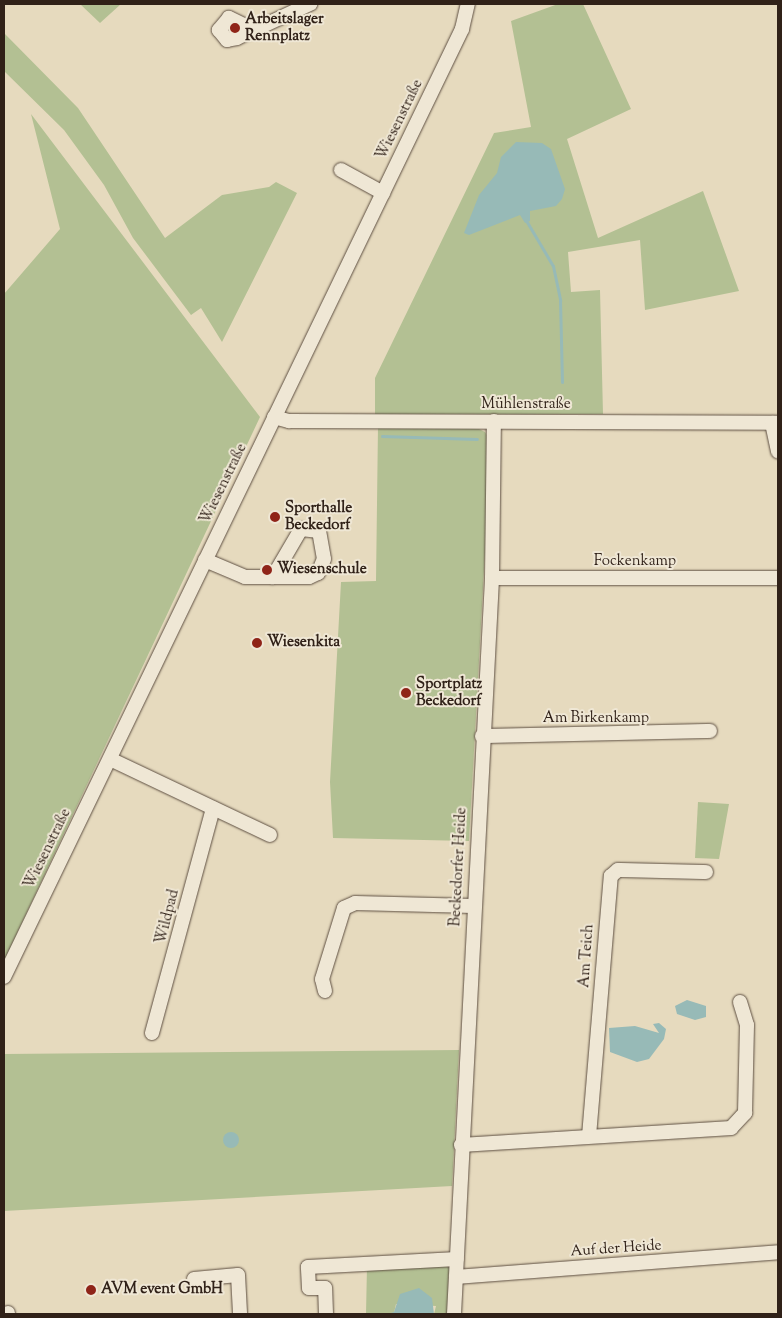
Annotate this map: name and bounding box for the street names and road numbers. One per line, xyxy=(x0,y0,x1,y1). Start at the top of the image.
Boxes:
street label: Wiesenstraße xyxy=(373,77,427,163)
street label: Mühlenstraße xyxy=(481,396,571,414)
street label: Wiesenstraße xyxy=(197,441,251,527)
street label: Fockenkamp xyxy=(594,553,676,571)
street label: Am Birkenkamp xyxy=(543,710,649,728)
street label: Wiesenstraße xyxy=(21,806,75,892)
street label: Beckedorfer Heide xyxy=(447,807,471,927)
street label: Wildpad xyxy=(153,888,183,946)
street label: Am Teich xyxy=(576,924,598,988)
street label: Auf der Heide xyxy=(570,1237,662,1261)

